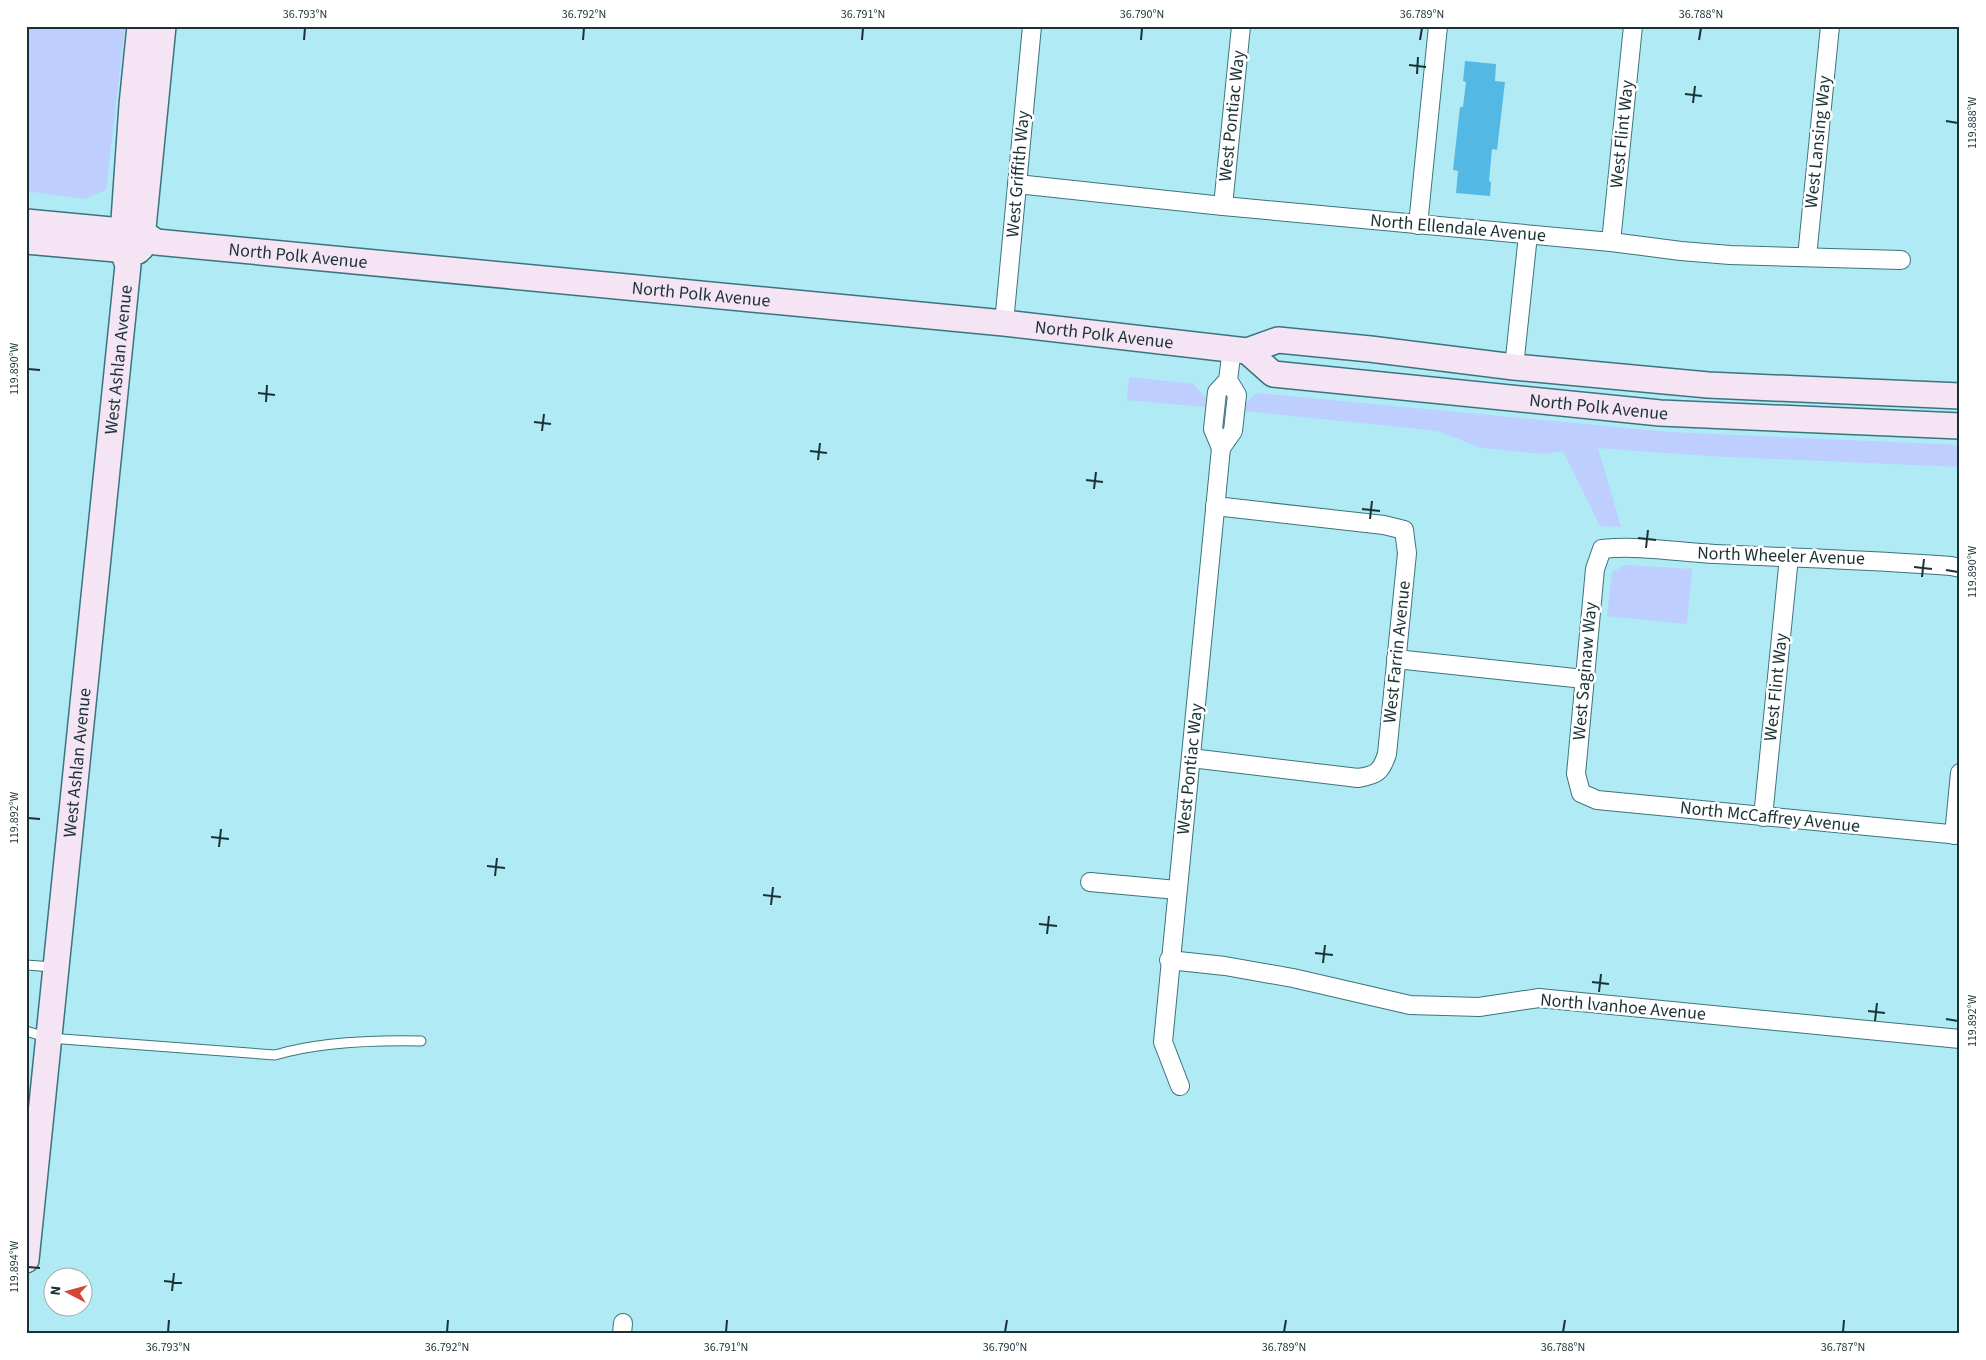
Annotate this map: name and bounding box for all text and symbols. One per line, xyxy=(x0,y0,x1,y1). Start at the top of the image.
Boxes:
text: 36.793°N xyxy=(283,6,327,23)
text: 36.792°N xyxy=(562,6,606,23)
text: 36.791°N xyxy=(841,6,885,23)
text: 36.790°N xyxy=(1120,6,1164,23)
text: 36.789°N xyxy=(1400,6,1444,23)
text: 36.788°N xyxy=(1679,6,1723,23)
street label: West Pontiac Way xyxy=(1213,48,1251,183)
street label: West Lansing Way xyxy=(1799,74,1837,210)
street label: West Flint Way xyxy=(1604,78,1640,189)
text: 119.888°W xyxy=(1964,96,1981,149)
street label: West Griffith Way xyxy=(1000,109,1036,239)
street label: North Ellendale Avenue xyxy=(1369,208,1547,248)
street label: North Polk Avenue xyxy=(227,236,369,275)
street label: North Polk Avenue xyxy=(631,275,772,313)
street label: West Ashlan Avenue xyxy=(98,284,138,436)
street label: North Polk Avenue xyxy=(1033,314,1175,355)
text: 119.890°W xyxy=(6,342,23,395)
street label: North Polk Avenue xyxy=(1528,387,1669,426)
street label: North Wheeler Avenue xyxy=(1697,541,1865,571)
text: 119.890°W xyxy=(1964,545,1981,598)
street label: West Farrin Avenue xyxy=(1377,579,1417,724)
street label: West Saginaw Way xyxy=(1566,600,1604,741)
street label: West Flint Way xyxy=(1758,631,1794,742)
street label: West Ashlan Avenue xyxy=(57,687,97,839)
street label: West Pontiac Way xyxy=(1171,701,1209,836)
text: 119.892°W xyxy=(6,791,23,844)
street label: North McCaffrey Avenue xyxy=(1679,795,1861,839)
street label: North lvanhoe Avenue xyxy=(1539,987,1707,1027)
text: 119.892°W xyxy=(1964,994,1981,1047)
text: 119.894°W xyxy=(6,1240,23,1293)
north arrow xyxy=(42,1268,92,1318)
text: N xyxy=(46,1285,66,1296)
text: 36.793°N xyxy=(146,1339,190,1356)
text: 36.792°N xyxy=(425,1339,469,1356)
text: 36.791°N xyxy=(704,1339,748,1356)
text: 36.790°N xyxy=(983,1339,1027,1356)
text: 36.789°N xyxy=(1262,1339,1306,1356)
text: 36.788°N xyxy=(1541,1339,1585,1356)
text: 36.787°N xyxy=(1821,1339,1865,1356)

